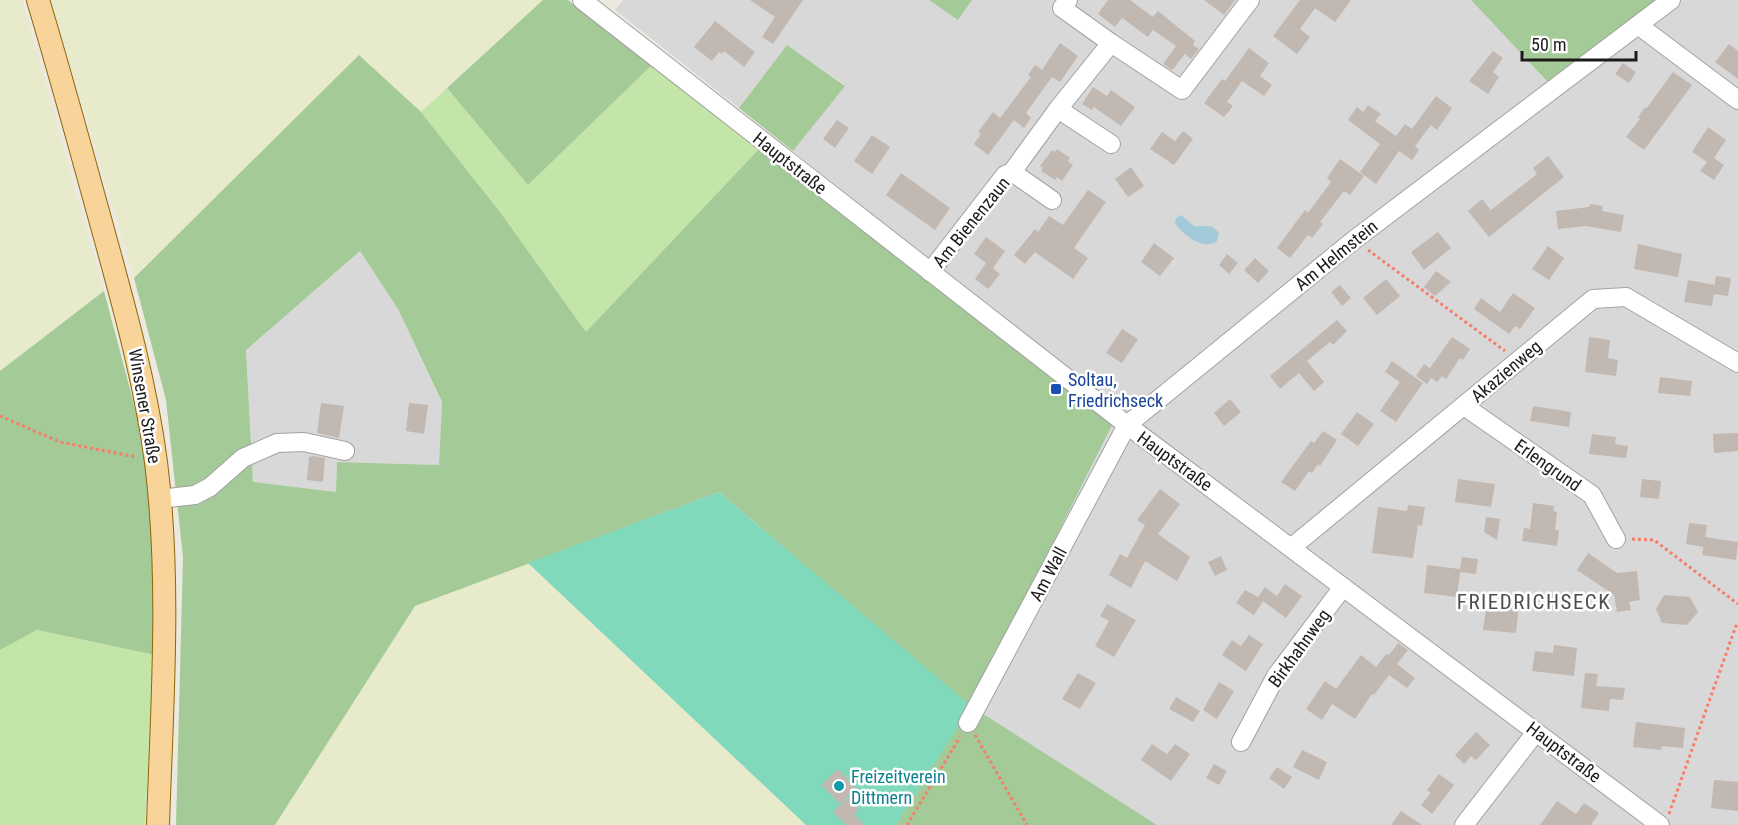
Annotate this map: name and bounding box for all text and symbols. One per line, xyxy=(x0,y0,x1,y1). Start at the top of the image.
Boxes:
scale bar xyxy=(1522,24,1636,62)
text: 50 m xyxy=(1531,34,1566,55)
street label: Hauptstraße xyxy=(749,128,831,198)
street label: Am Bienenzaun xyxy=(928,173,1014,271)
street label: Am Helmstein xyxy=(1290,215,1382,295)
street label: Akazienweg xyxy=(1467,336,1545,406)
street label: Winsener Straße xyxy=(125,347,165,465)
place label: Soltau, Friedrichseck xyxy=(1068,369,1163,411)
marker: Soltau, Friedrichseck xyxy=(1049,382,1063,396)
street label: Hauptstraße xyxy=(1133,427,1217,495)
street label: Erlengrund xyxy=(1511,434,1585,496)
street label: Am Wall xyxy=(1025,543,1071,605)
district label: FRIEDRICHSECK xyxy=(1457,590,1611,614)
street label: Birkhahnweg xyxy=(1264,605,1334,691)
street label: Hauptstraße xyxy=(1523,717,1605,787)
place label: Freizeitverein Dittmern xyxy=(851,766,946,808)
marker: Freizeitverein Dittmern xyxy=(832,779,846,793)

